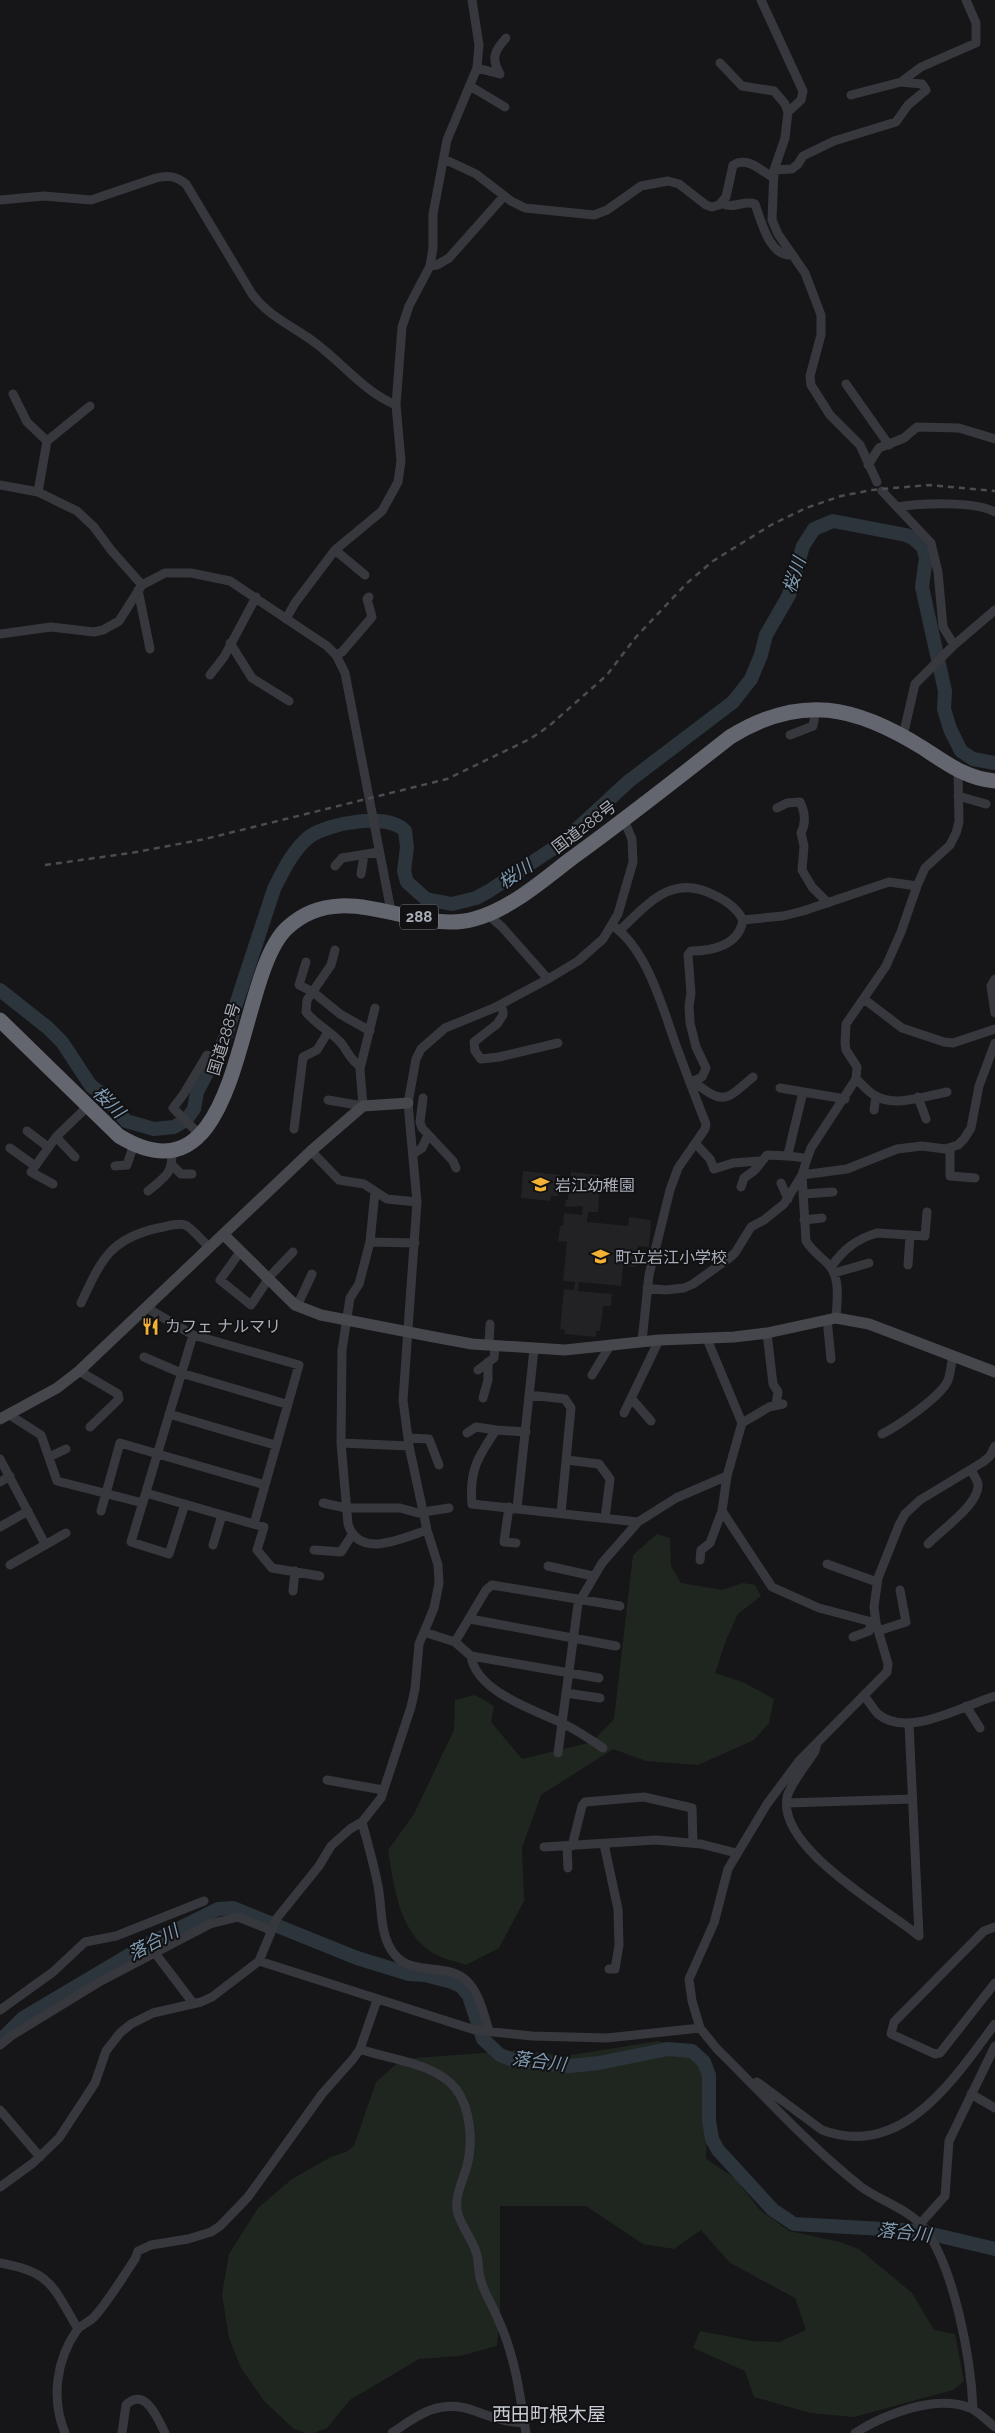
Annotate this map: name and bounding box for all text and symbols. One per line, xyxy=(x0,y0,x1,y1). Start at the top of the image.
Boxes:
water label: 桜川 xyxy=(778,553,810,595)
street label: 国道288号 xyxy=(548,797,620,857)
water label: 桜川 xyxy=(494,854,537,893)
road number: 288 xyxy=(400,904,438,930)
street label: 国道288号 xyxy=(204,1000,244,1078)
water label: 桜川 xyxy=(89,1082,131,1124)
school or university icon: 岩江幼稚園 xyxy=(531,1175,551,1195)
place label: 岩江幼稚園 xyxy=(555,1176,635,1195)
school or university icon: 町立岩江小学校 xyxy=(591,1247,611,1267)
place label: 町立岩江小学校 xyxy=(615,1248,727,1267)
restaurant icon: カフェ ナルマリ xyxy=(141,1316,161,1336)
place label: カフェ ナルマリ xyxy=(165,1317,281,1336)
water label: 落合川 xyxy=(124,1919,184,1964)
water label: 落合川 xyxy=(511,2047,569,2075)
water label: 落合川 xyxy=(876,2219,934,2245)
district label: 西田町根木屋 xyxy=(492,2403,606,2425)

